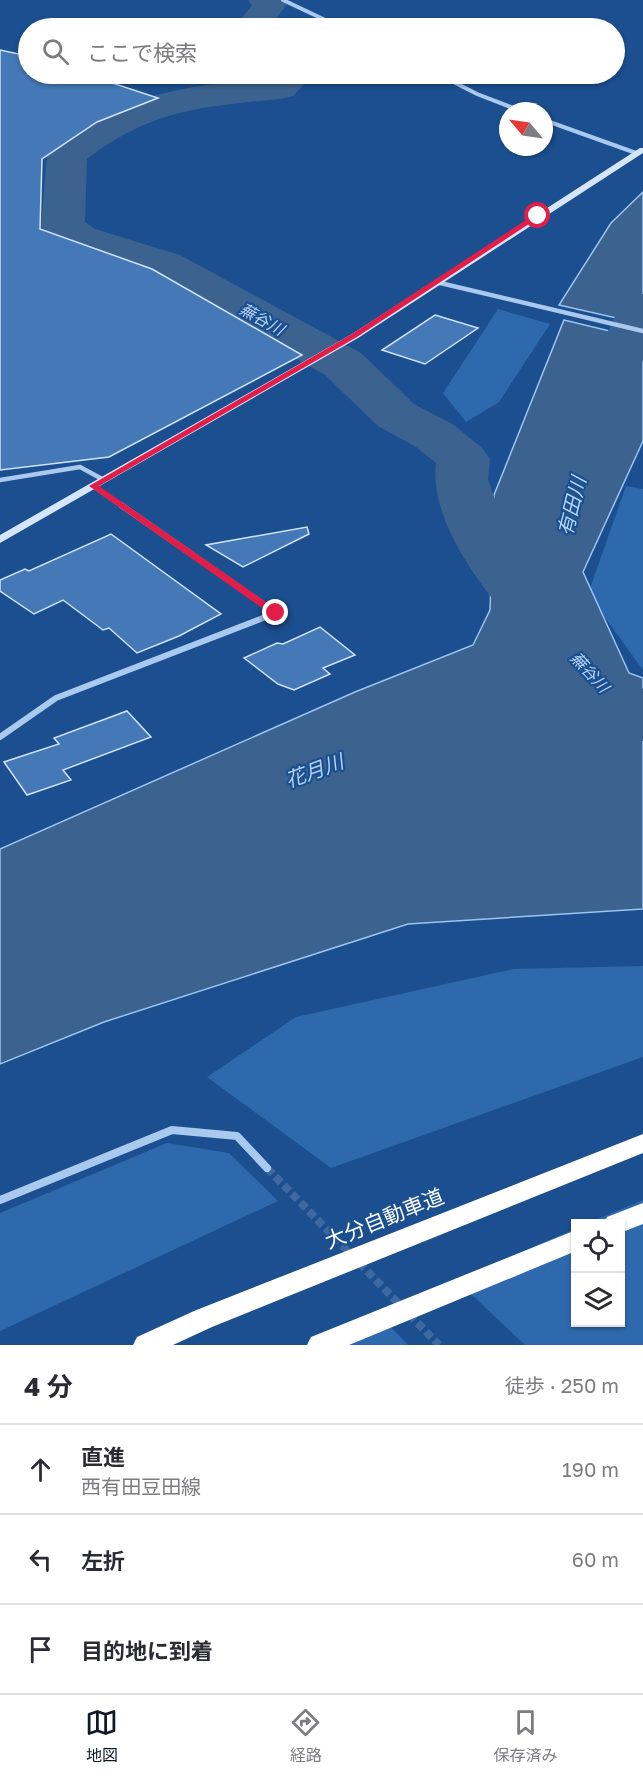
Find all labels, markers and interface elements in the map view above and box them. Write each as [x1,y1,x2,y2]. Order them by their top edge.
search box [18,18,625,84]
icon: search [39,35,72,68]
text: ここで検索 [87,39,197,66]
north arrow [499,102,553,156]
route start [524,202,550,228]
water label: 蕪谷川 [236,299,290,340]
water label: 有田川 [552,472,590,538]
route end [262,599,288,625]
water label: 蕪谷川 [566,648,615,698]
water label: 花月川 [282,748,348,792]
street label: 大分自動車道 [321,1182,447,1254]
map controls [571,1219,625,1327]
button: locate [571,1219,625,1273]
button: layers [571,1273,625,1327]
text: 4 分 [24,1371,73,1402]
text: 徒歩 · 250 m [505,1373,619,1397]
text: 直進 [81,1443,125,1470]
icon: ahead [24,1453,57,1486]
text: 190 m [562,1457,619,1481]
text: 西有田豆田線 [81,1474,201,1498]
icon: left [24,1543,57,1576]
text: 左折 [81,1547,125,1574]
text: 60 m [572,1547,619,1571]
icon: arrive [24,1633,57,1666]
text: 目的地に到着 [81,1637,213,1664]
tab: 地図 [85,1706,118,1766]
tab: 経路 [289,1706,322,1766]
tab: 保存済み [493,1706,557,1766]

